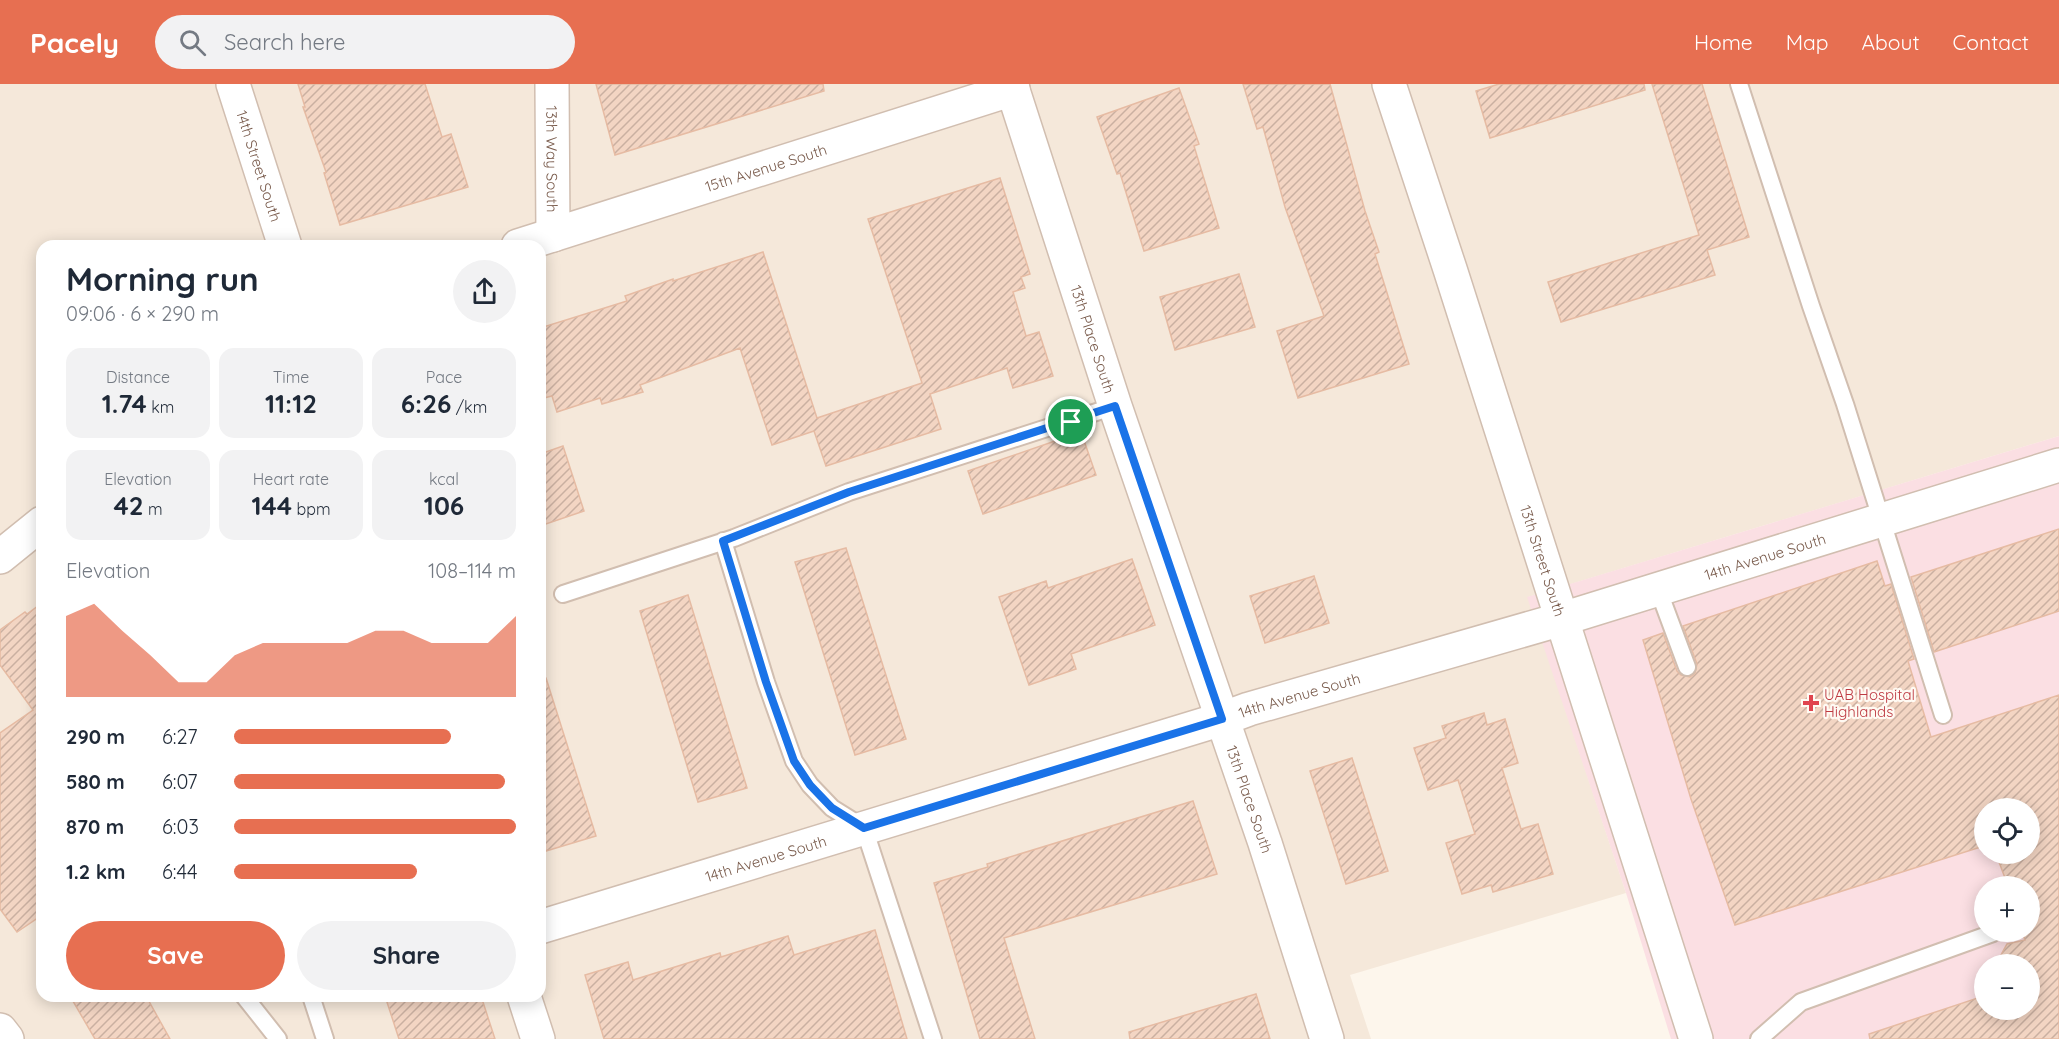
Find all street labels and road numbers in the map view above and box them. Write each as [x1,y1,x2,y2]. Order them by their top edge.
street label: 13th Way South [543,105,562,213]
street label: 14th Street South [233,108,286,224]
street label: 15th Avenue South [703,139,829,196]
street label: 13th Place South [1067,282,1120,396]
street label: 13th Street South [1516,503,1570,619]
street label: 14th Avenue South [1702,528,1828,584]
street label: 14th Avenue South [1236,668,1362,722]
street label: 13th Place South [1223,743,1277,855]
street label: 14th Avenue South [703,831,829,886]

